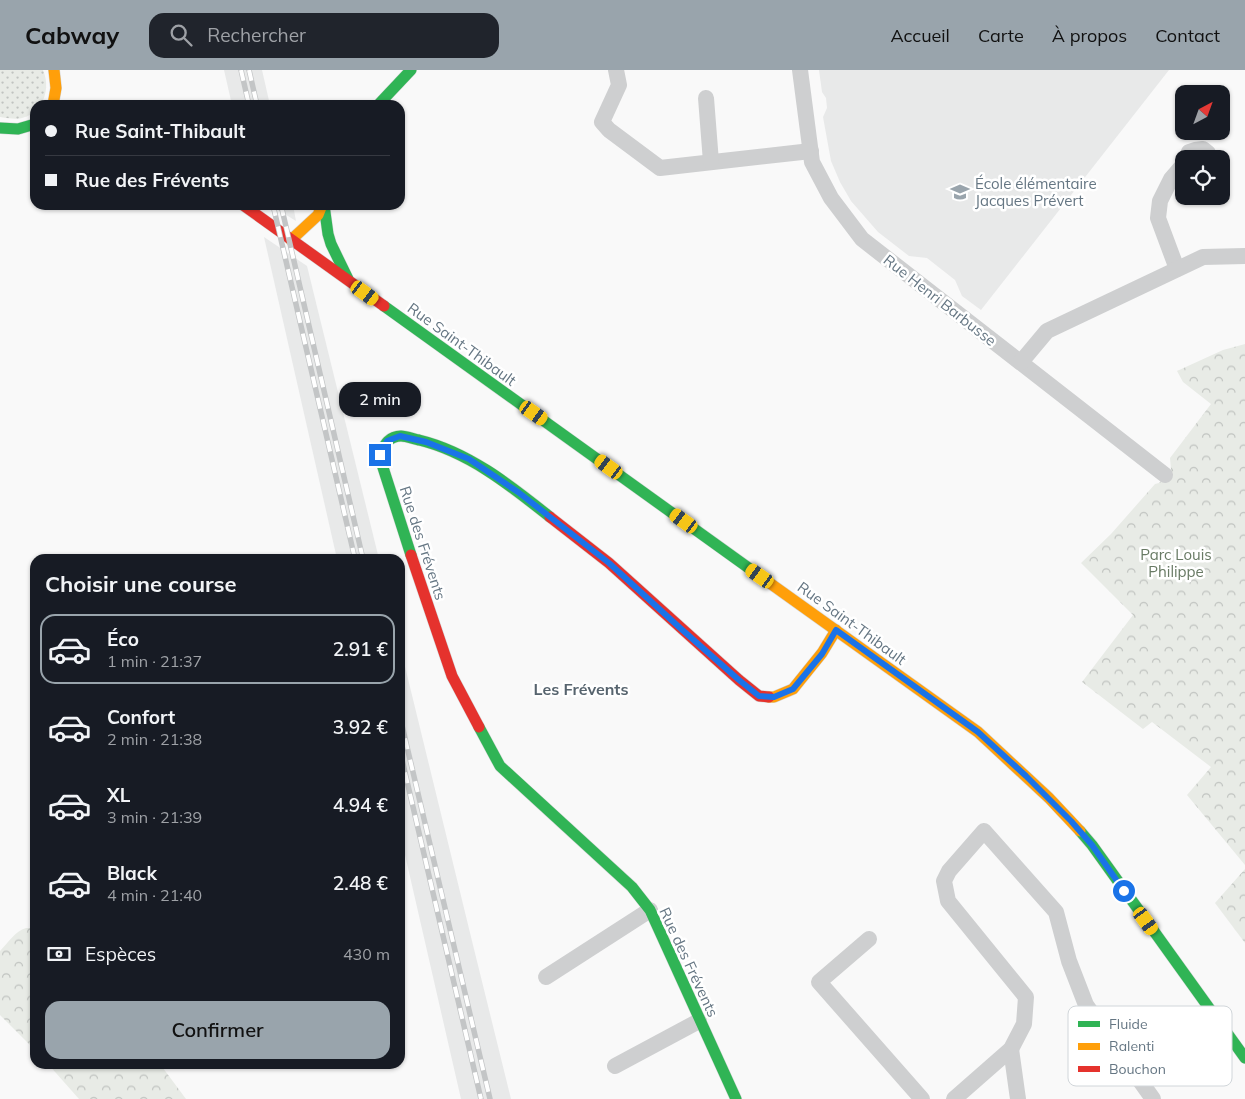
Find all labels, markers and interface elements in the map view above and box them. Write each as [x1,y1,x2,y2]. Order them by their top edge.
search box [149,13,499,58]
text: Cabway [25,20,119,50]
icon: search [167,21,195,49]
text: Rechercher [207,23,306,47]
text: Accueil [890,24,950,47]
text: Carte [978,24,1024,47]
text: À propos [1052,24,1127,47]
text: Contact [1155,24,1220,47]
north arrow [1175,85,1230,140]
map controls [1175,85,1230,205]
text: Rue Saint-Thibault [75,119,245,143]
button: locate [1175,150,1230,205]
text: Rue des Frévents [75,168,229,192]
place label: École élémentaire Jacques Prévert [975,174,1097,210]
school or university icon: École élémentaire Jacques Prévert [949,181,971,203]
street label: Rue Henri Barbusse [880,250,1000,350]
car [348,278,381,308]
street label: Rue Saint-Thibault [404,298,520,390]
callout: 2 min [339,382,421,418]
text: 2 min [359,389,401,409]
car [517,398,550,428]
route end [369,444,391,466]
car [592,452,625,482]
street label: Rue des Frévents [396,484,450,602]
car [667,506,700,536]
park label: Parc Louis Philippe [1140,545,1212,581]
car [743,561,776,591]
text: Choisir une course [45,570,237,598]
street label: Rue Saint-Thibault [794,577,910,669]
icon: car [47,627,92,672]
text: Éco [107,627,139,651]
text: 2.91 € [333,637,388,661]
text: 1 min · 21:37 [107,651,202,671]
district label: Les Frévents [534,679,628,699]
icon: car [47,705,92,750]
text: Confort [107,705,175,729]
text: 3.92 € [333,715,388,739]
text: 2 min · 21:38 [107,729,202,749]
icon: car [47,783,92,828]
text: XL [107,783,130,807]
text: 4.94 € [333,793,388,817]
text: 3 min · 21:39 [107,807,202,827]
icon: car [47,861,92,906]
text: Black [107,861,157,885]
text: 2.48 € [333,871,388,895]
route start [1113,880,1135,902]
text: 4 min · 21:40 [107,885,202,905]
street label: Rue des Frévents [655,904,723,1020]
car [1131,904,1160,938]
icon: cash [45,940,73,968]
text: Espèces [85,942,156,966]
text: 430 m [343,944,390,964]
button: Confirmer [45,1001,390,1059]
legend [1068,1006,1232,1086]
text: Fluide [1109,1015,1148,1033]
text: Ralenti [1109,1037,1154,1055]
text: Bouchon [1109,1060,1166,1078]

